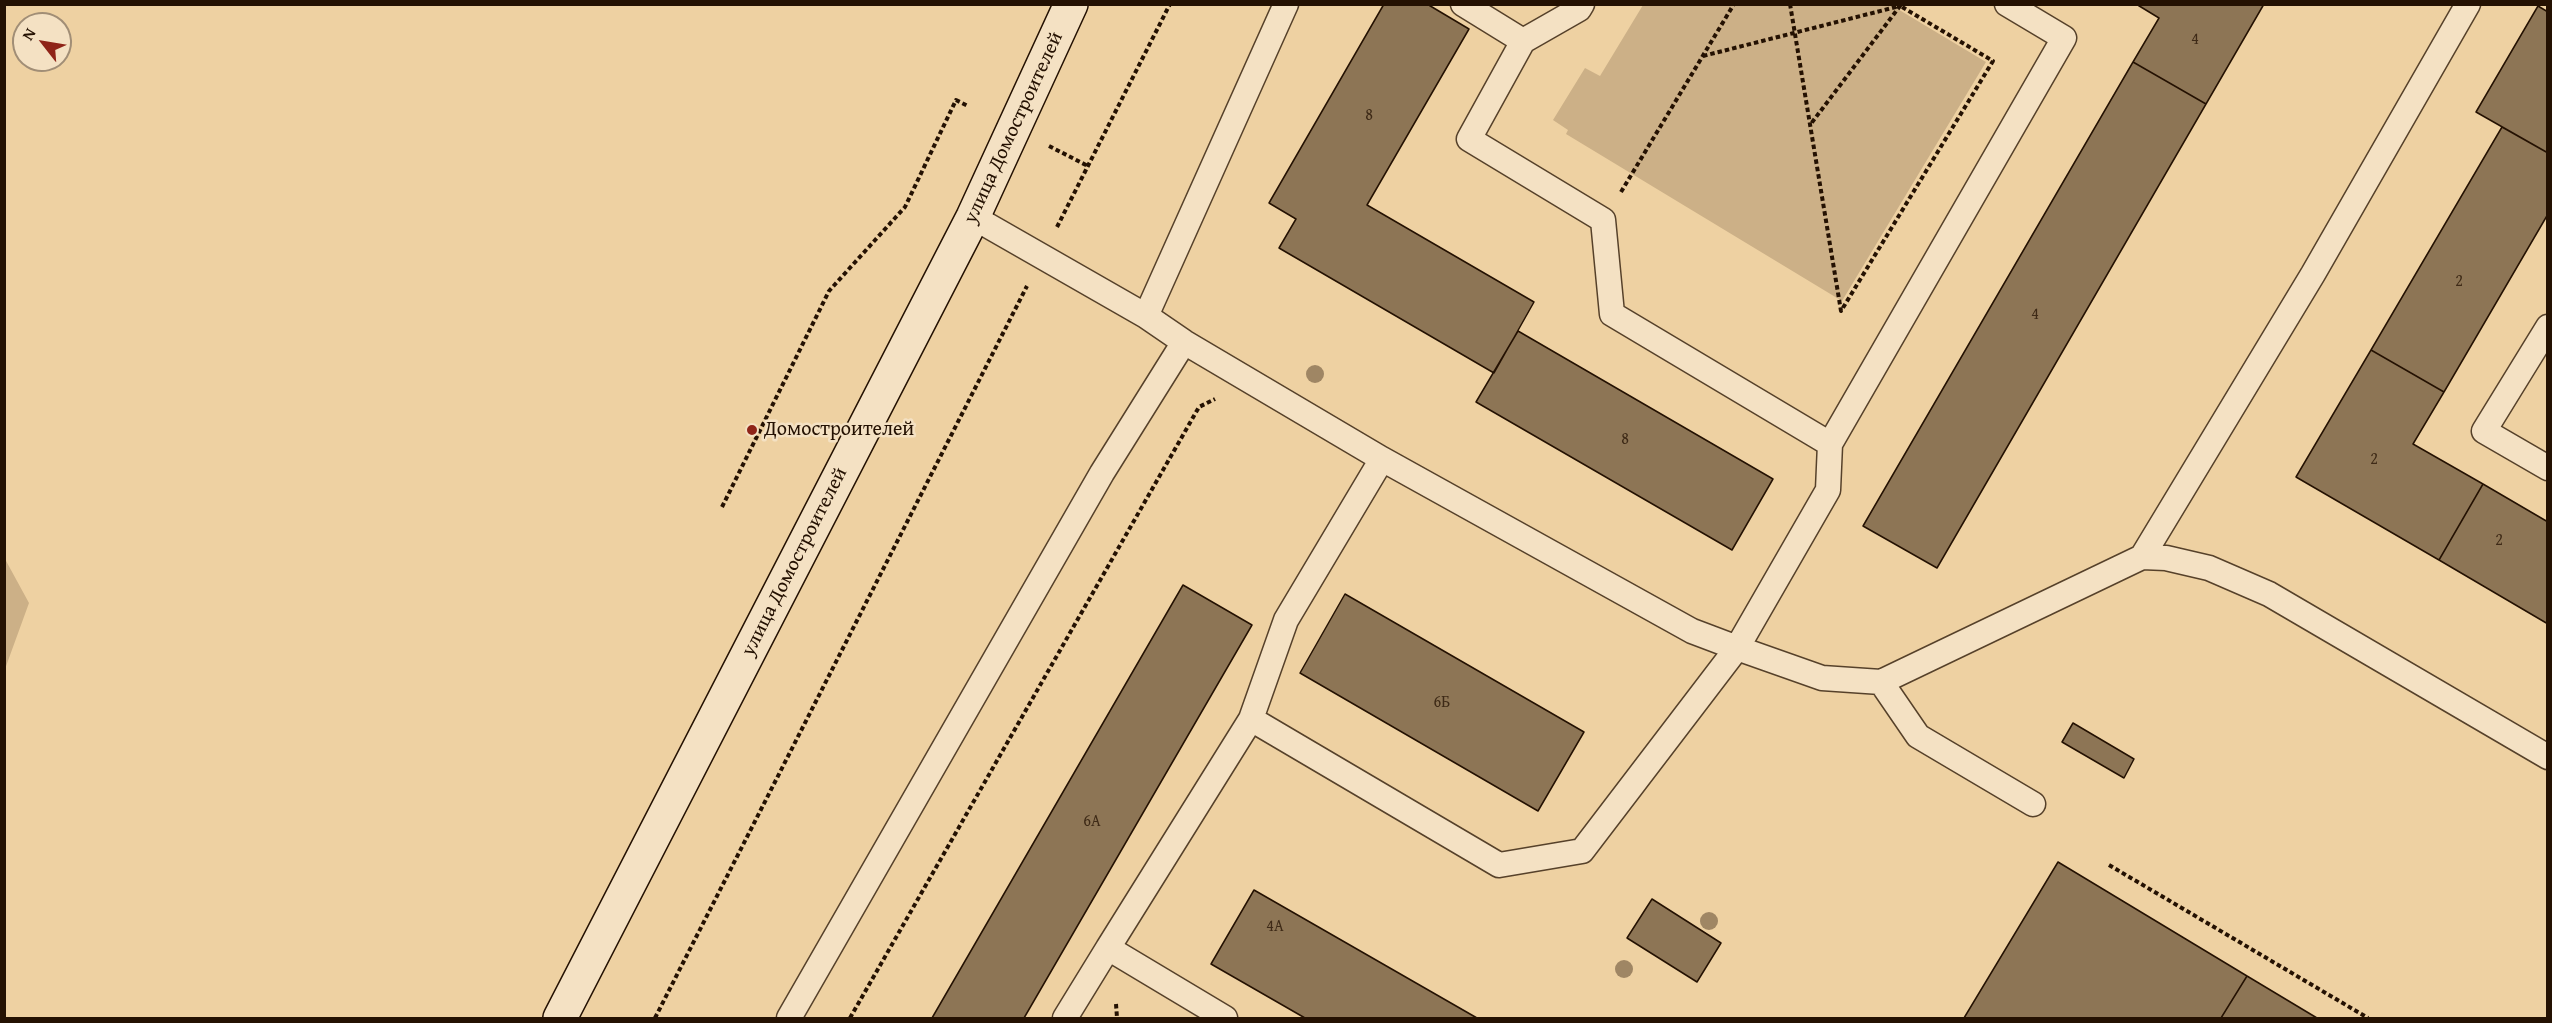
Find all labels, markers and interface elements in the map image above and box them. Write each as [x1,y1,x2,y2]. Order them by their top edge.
north arrow [12,12,72,72]
text: N [15,23,41,45]
street label: улица Домостроителей [959,28,1069,228]
house number: 4 [2191,30,2199,50]
house number: 8 [1365,106,1373,126]
house number: 2 [2455,272,2463,292]
house number: 4 [2031,305,2039,325]
place label: Домостроителей [764,418,914,442]
marker: Домостроителей [745,423,759,437]
house number: 8 [1621,430,1629,450]
house number: 2 [2370,450,2378,470]
street label: улица Домостроителей [737,464,853,660]
house number: 2 [2495,531,2503,551]
house number: 6Б [1434,693,1450,713]
house number: 6А [1083,812,1101,832]
house number: 4А [1266,917,1284,937]

